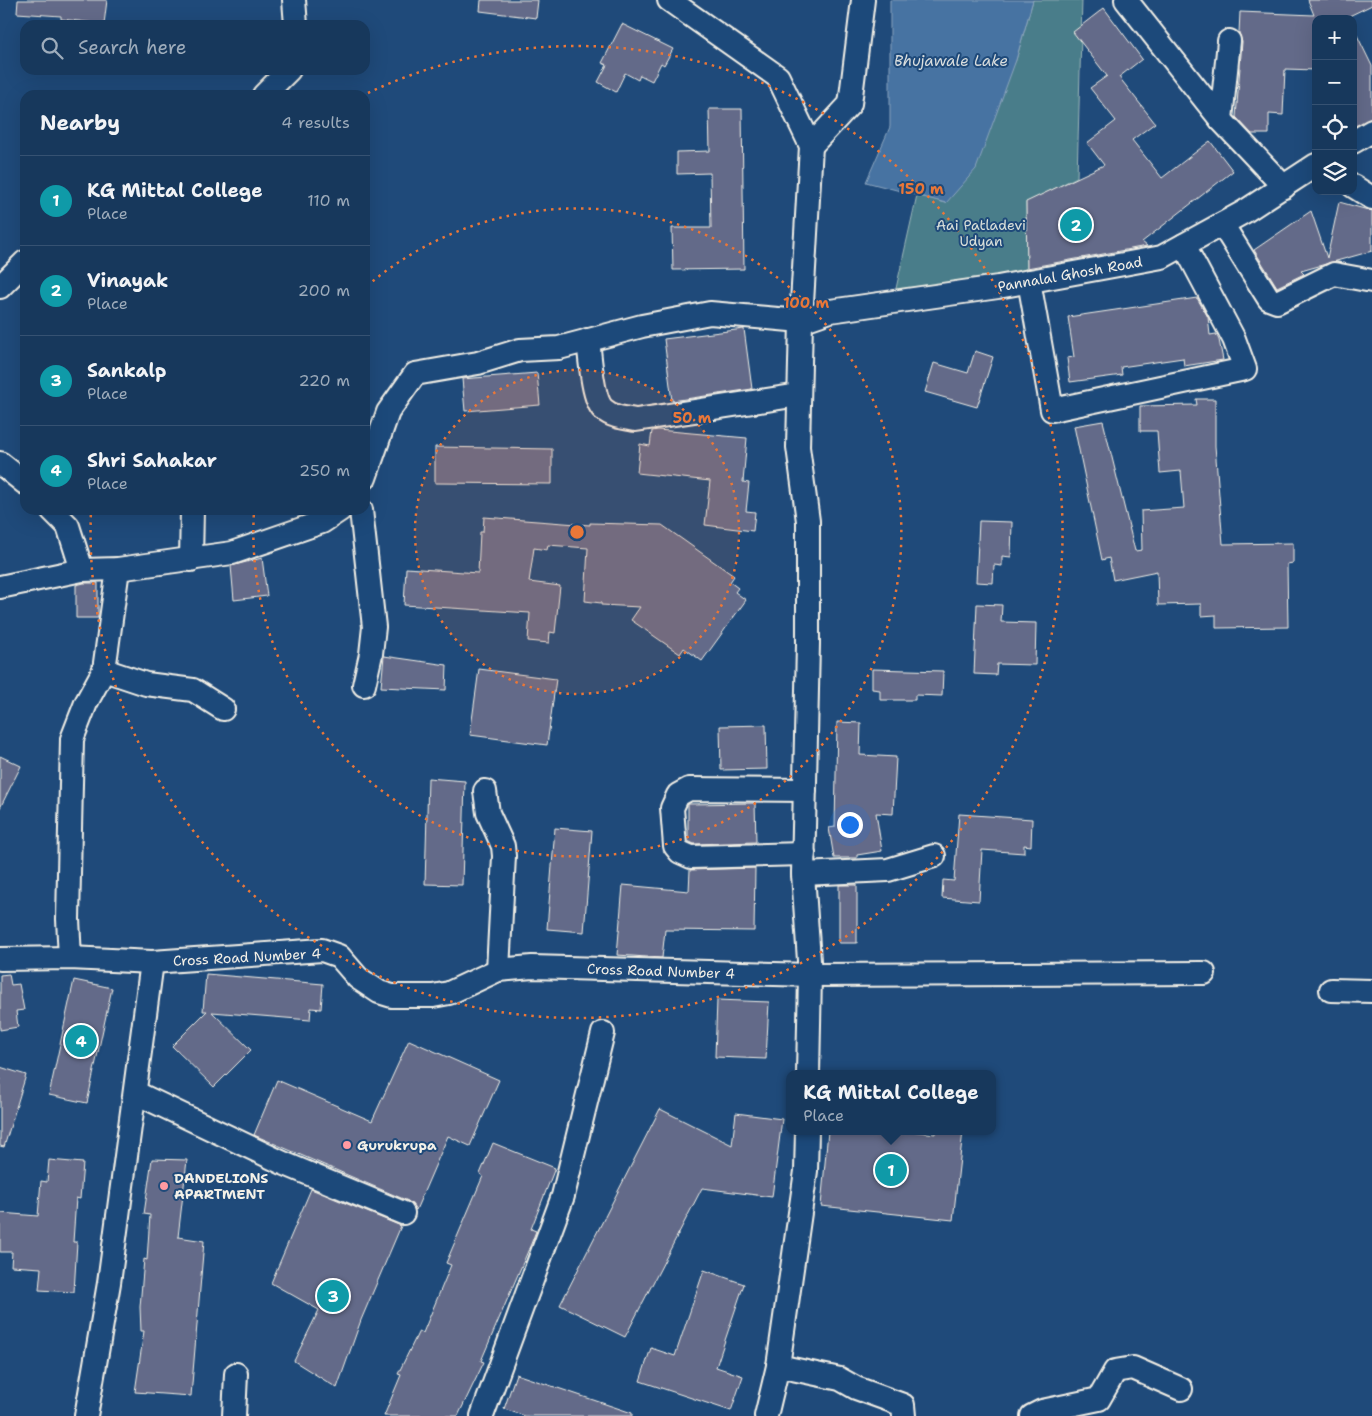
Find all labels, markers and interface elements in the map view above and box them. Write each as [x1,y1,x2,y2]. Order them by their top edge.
map controls [1312,15,1357,195]
button: + [1312,15,1357,60]
search box [20,20,370,75]
icon: search [38,34,66,62]
text: Search here [78,35,187,60]
water label: Bhujawale Lake [894,51,1008,71]
button: − [1312,60,1357,105]
button: locate [1312,105,1357,150]
text: Nearby [40,109,120,137]
text: 4 results [281,112,350,133]
button: layers [1312,150,1357,195]
text: KG Mittal College [87,178,263,203]
text: 150 m [898,179,944,199]
text: 1 [52,190,60,211]
text: 110 m [307,190,350,211]
text: Place [87,203,128,224]
pin: 2 [1060,206,1092,244]
park label: Aai Patladevi Udyan [936,216,1026,250]
street label: Pannalal Ghosh Road [996,252,1144,296]
text: Vinayak [87,268,168,293]
text: 2 [50,280,62,301]
text: 200 m [298,280,350,301]
text: Place [87,293,128,314]
text: 100 m [783,293,829,313]
text: Sankalp [87,358,166,383]
text: 3 [50,370,62,391]
text: 220 m [298,370,350,391]
text: Place [87,383,128,404]
text: 50 m [673,408,712,428]
text: Shri Sahakar [87,448,217,473]
text: 4 [50,460,62,481]
text: 250 m [299,460,350,481]
text: Place [87,473,128,494]
centre of rings [568,523,586,541]
your location [837,812,863,838]
street label: Cross Road Number 4 [172,944,322,970]
street label: Cross Road Number 4 [587,959,736,983]
pin: 4 [65,1022,97,1060]
popup [786,1070,996,1135]
text: KG Mittal College [803,1080,979,1105]
text: Place [803,1105,844,1126]
place label: Gurukrupa [357,1136,437,1154]
marker: Gurukrupa [341,1139,353,1151]
pin: 1 [875,1151,907,1189]
place label: DANDELIONS APARTMENT [174,1169,268,1203]
marker: DANDELIONS APARTMENT [158,1180,170,1192]
pin: 3 [317,1277,349,1315]

